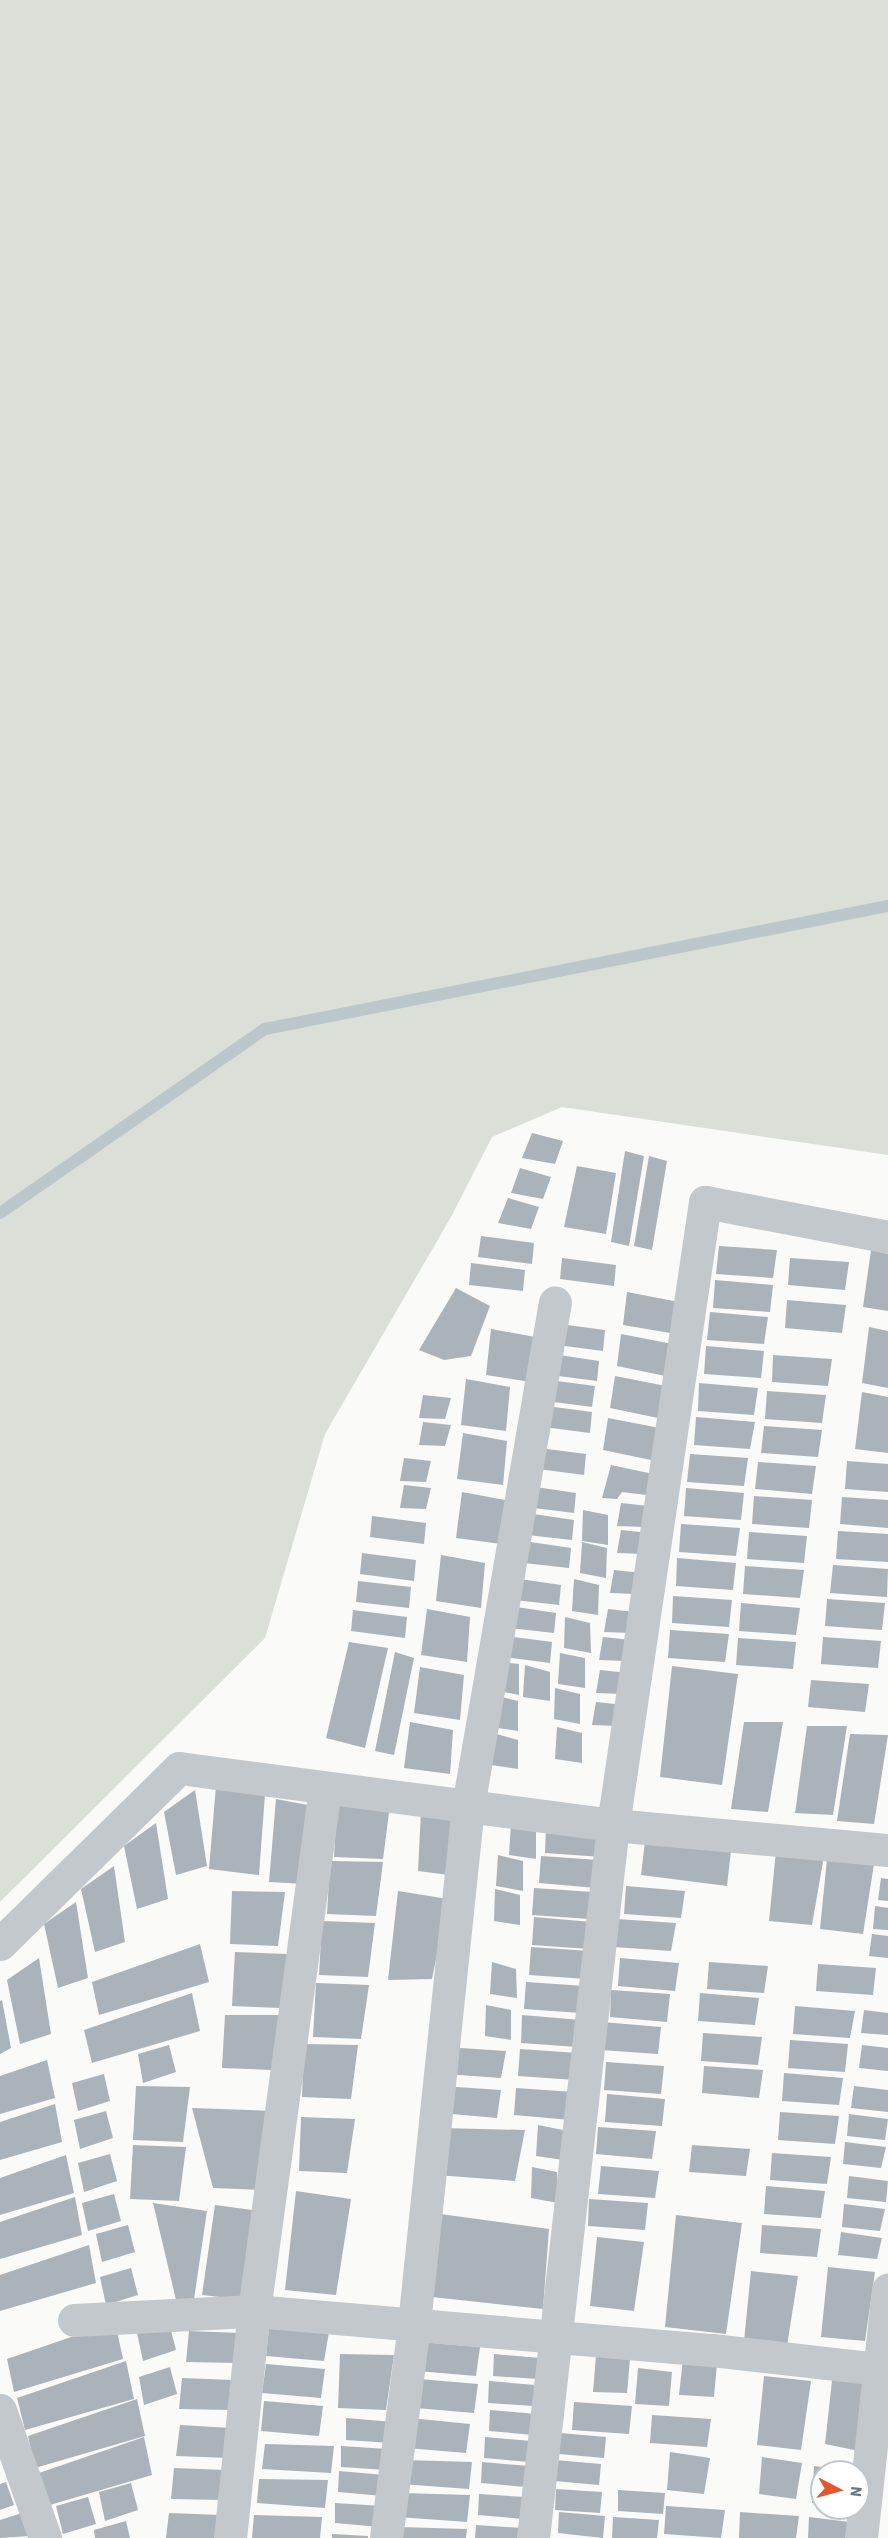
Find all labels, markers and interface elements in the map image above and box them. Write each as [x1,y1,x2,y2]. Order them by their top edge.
north arrow [810,2460,870,2520]
text: N [844,2485,867,2498]

